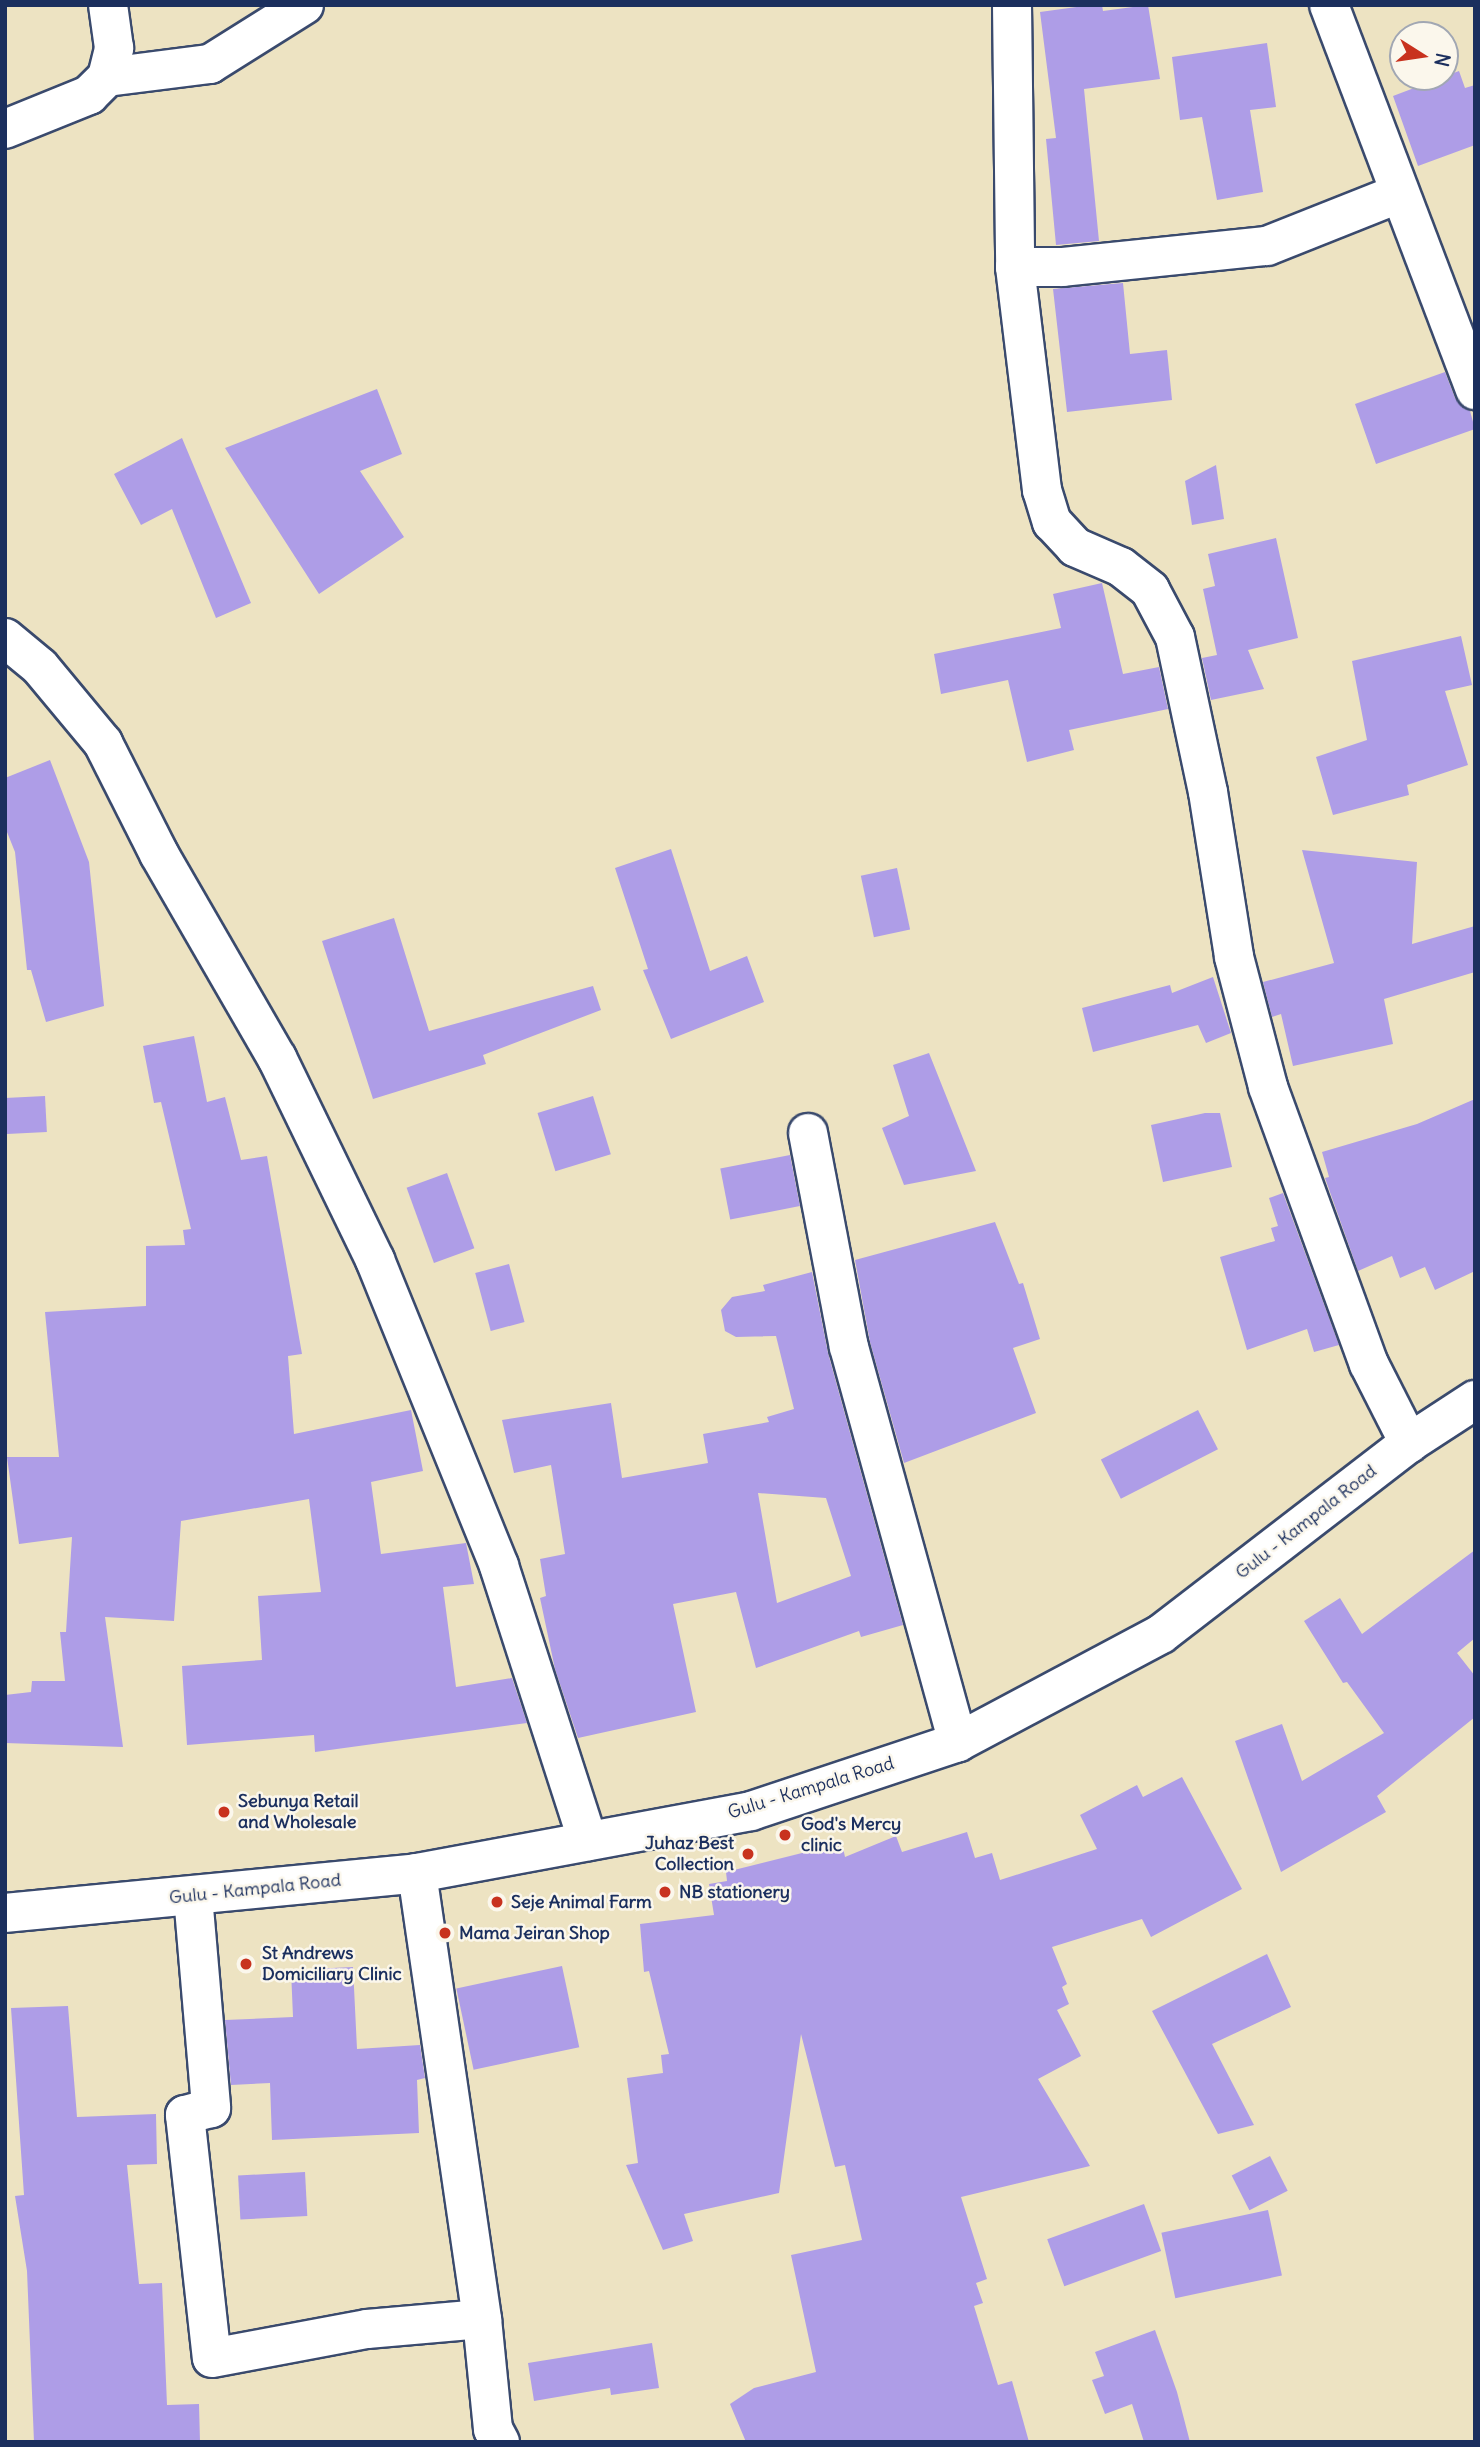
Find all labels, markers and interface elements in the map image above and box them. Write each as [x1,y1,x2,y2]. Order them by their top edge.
north arrow [1389,21,1459,91]
text: N [1429,51,1456,69]
street label: Gulu - Kampala Road [1231,1460,1381,1584]
street label: Gulu - Kampala Road [725,1752,897,1824]
place label: Sebunya Retail and Wholesale [238,1791,358,1834]
marker: Sebunya Retail and Wholesale [216,1804,232,1820]
place label: God's Mercy clinic [801,1814,901,1856]
marker: God's Mercy clinic [775,1825,795,1845]
place label: Juhaz Best Collection [645,1833,734,1876]
marker: Juhaz Best Collection [740,1846,756,1862]
street label: Gulu - Kampala Road [168,1869,342,1909]
place label: NB stationery [679,1881,790,1903]
marker: NB stationery [657,1884,673,1900]
place label: Seje Animal Farm [511,1891,652,1913]
marker: Seje Animal Farm [489,1894,505,1910]
place label: Mama Jeiran Shop [459,1922,610,1944]
marker: Mama Jeiran Shop [437,1925,453,1941]
place label: St Andrews Domiciliary Clinic [262,1943,402,1986]
marker: St Andrews Domiciliary Clinic [236,1954,256,1974]

